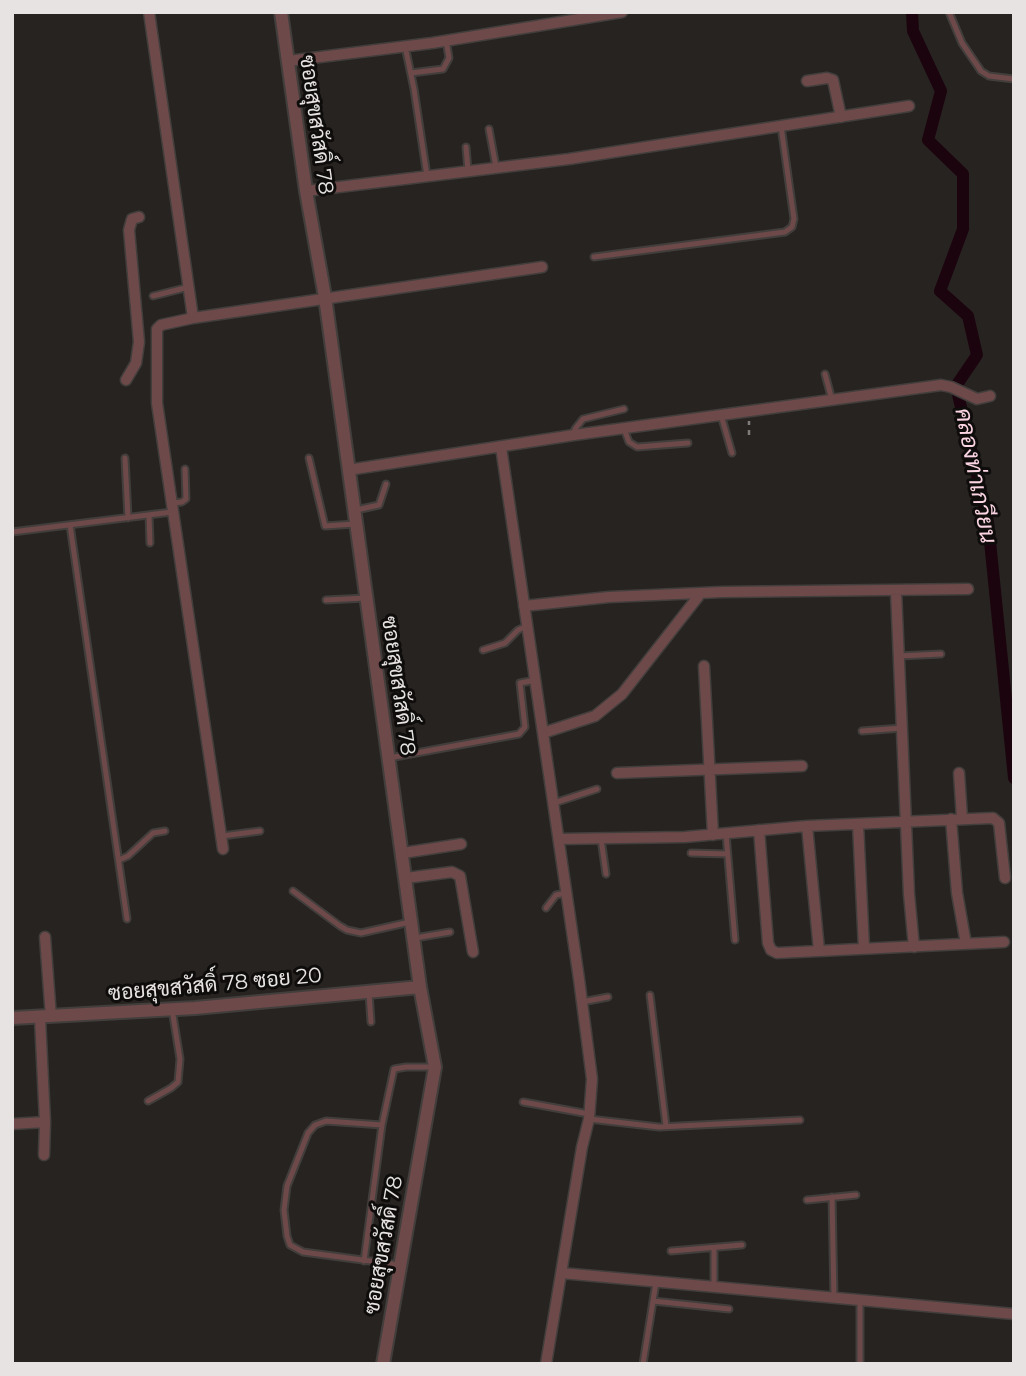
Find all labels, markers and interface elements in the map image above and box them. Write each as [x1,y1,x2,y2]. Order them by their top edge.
street label: ซอยสุขสวัสดิ์ 78 [294,54,338,196]
water label: คลองท่าเกวียน [948,406,1002,546]
street label: ซอยสุขสวัสดิ์ 78 [376,615,420,757]
street label: ซอยสุขสวัสดิ์ 78 ซอย 20 [107,963,323,1007]
street label: ซอยสุขสวัสดิ์ 78 [359,1174,409,1316]

